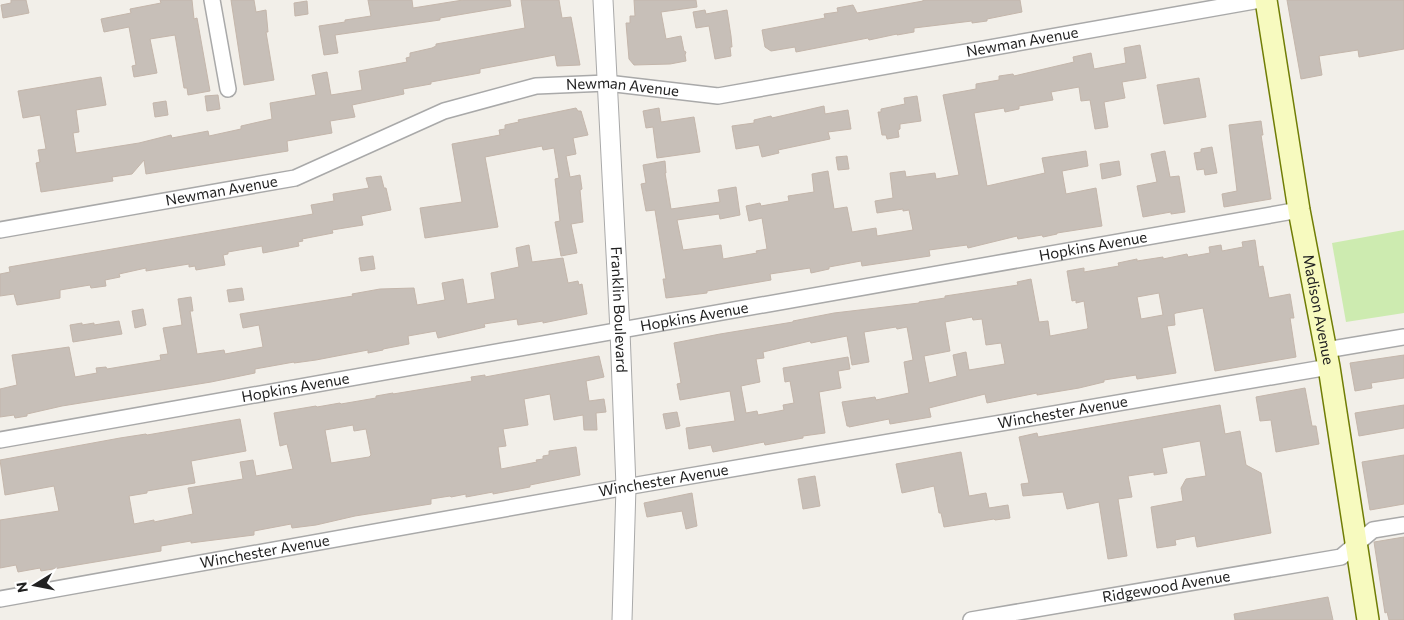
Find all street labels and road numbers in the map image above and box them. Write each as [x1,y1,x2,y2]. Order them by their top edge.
street label: Newman Avenue [965,22,1080,60]
street label: Newman Avenue [566,73,680,99]
street label: Newman Avenue [164,171,279,209]
street label: Hopkins Avenue [1037,227,1148,264]
street label: Franklin Boulevard [608,246,632,373]
street label: Madison Avenue [1300,253,1338,366]
street label: Hopkins Avenue [639,298,750,335]
street label: Hopkins Avenue [240,368,351,405]
street label: Winchester Avenue [996,391,1129,431]
street label: Winchester Avenue [597,460,730,500]
street label: Winchester Avenue [198,530,331,571]
street label: Ridgewood Avenue [1101,566,1231,606]

